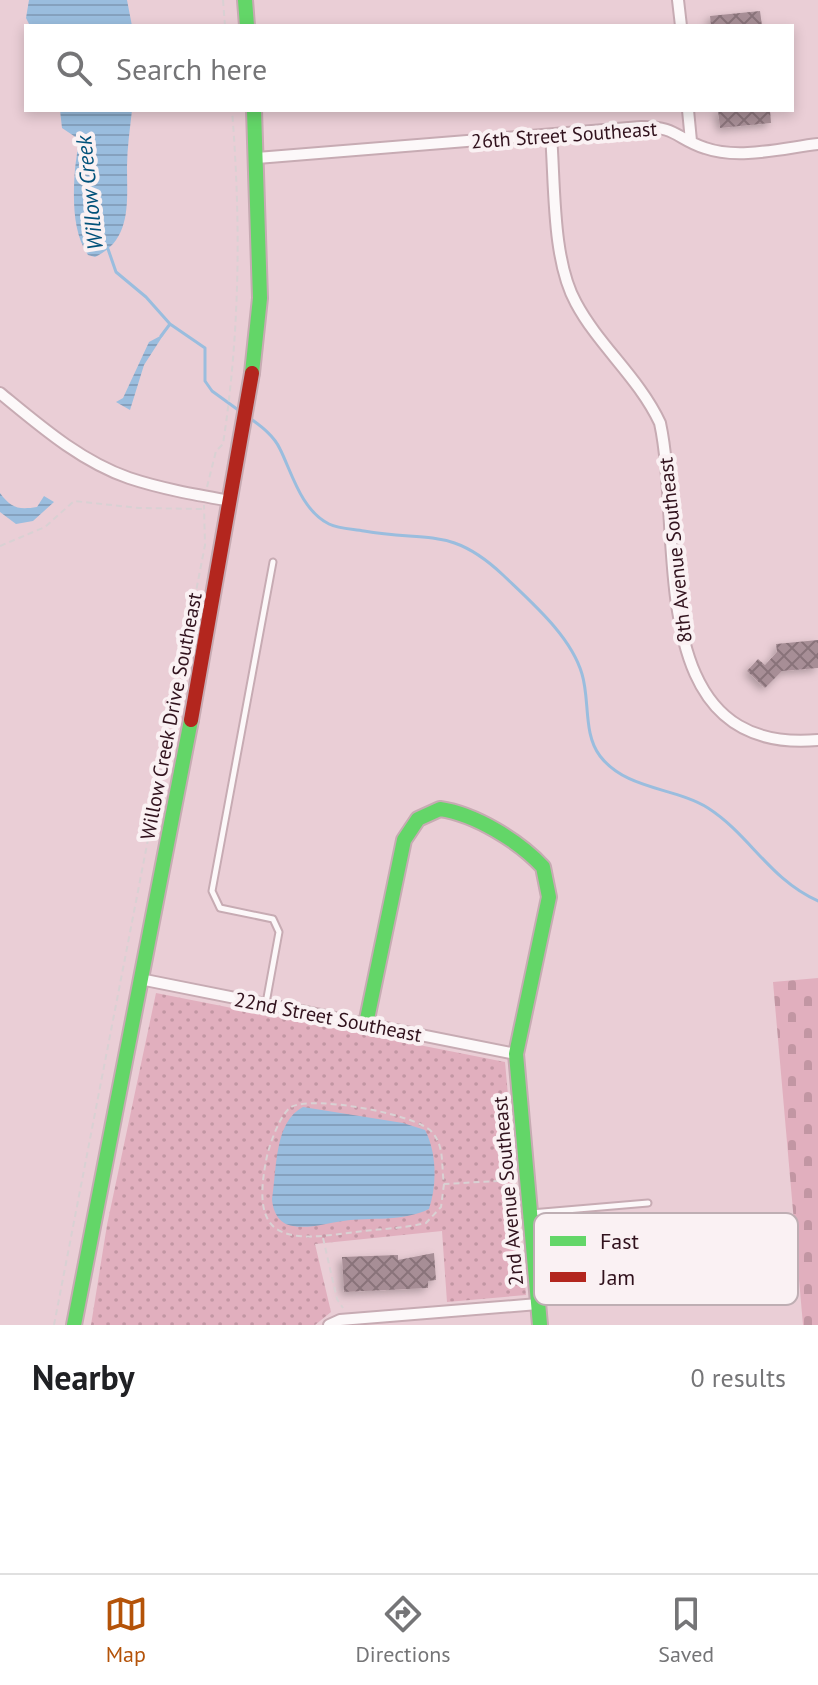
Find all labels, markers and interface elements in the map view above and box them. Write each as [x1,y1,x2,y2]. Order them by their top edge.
search box [24,24,794,112]
icon: search [52,46,96,90]
text: Search here [116,49,267,88]
street label: 26th Street Southeast [470,116,658,154]
water label: Willow Creek [69,133,109,252]
street label: 8th Avenue Southeast [652,456,698,644]
street label: Willow Creek Drive Southeast [134,590,208,842]
street label: 22nd Street Southeast [232,986,424,1048]
street label: 2nd Avenue Southeast [487,1095,529,1287]
legend [534,1213,798,1305]
text: Fast [600,1227,640,1255]
text: Jam [599,1263,635,1291]
text: Nearby [32,1355,134,1399]
text: 0 results [691,1361,786,1394]
tab: Map [104,1592,148,1668]
tab: Directions [355,1592,451,1668]
tab: Saved [658,1592,714,1668]

